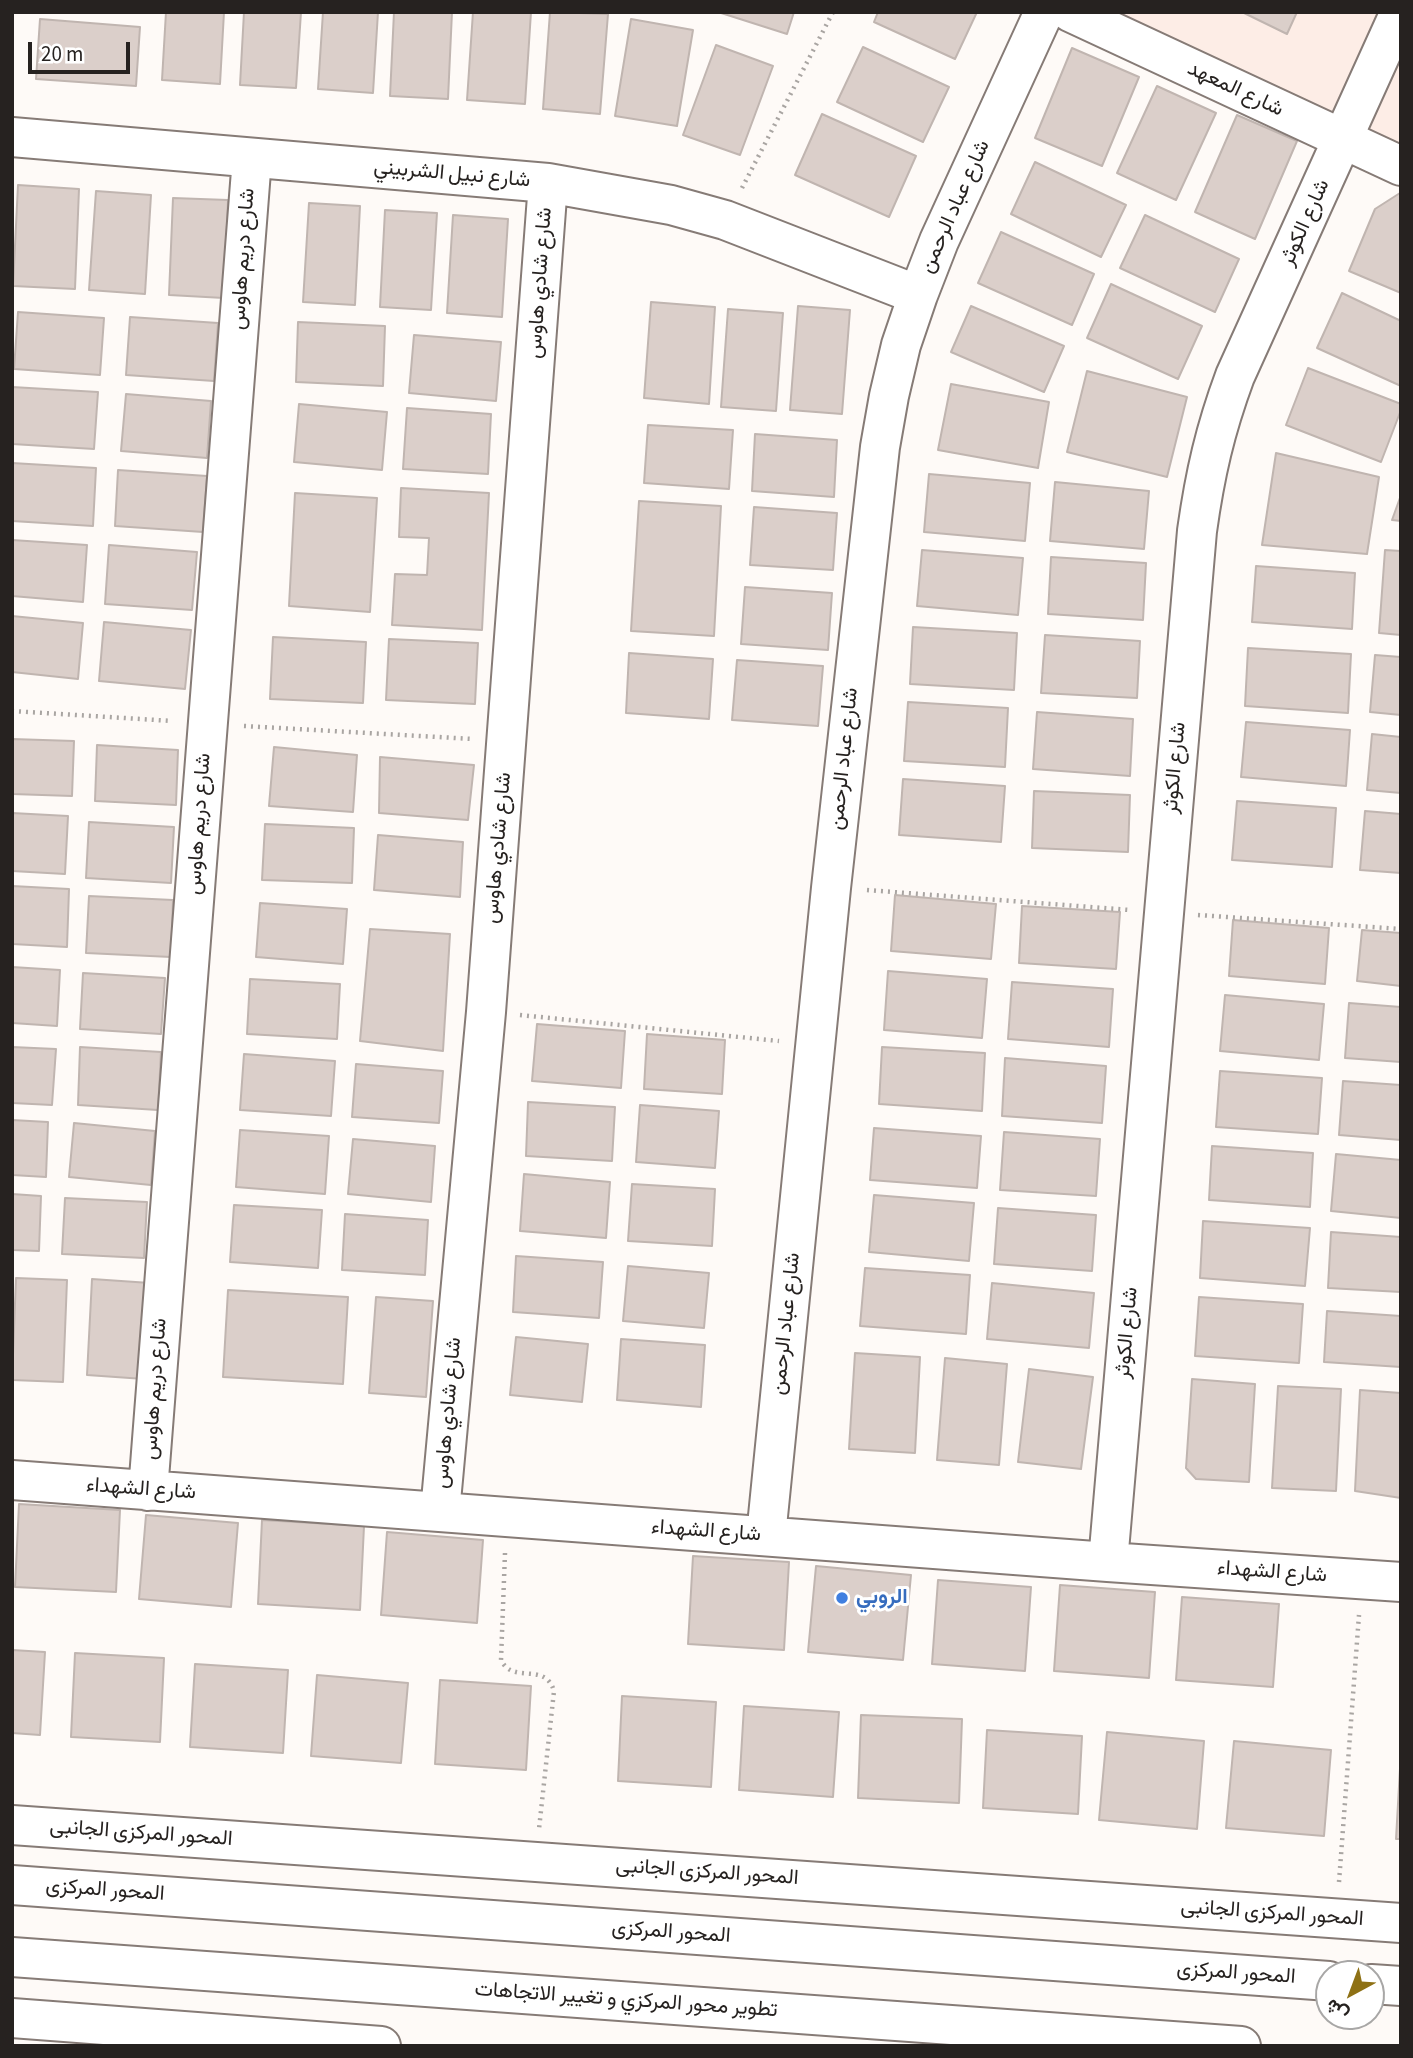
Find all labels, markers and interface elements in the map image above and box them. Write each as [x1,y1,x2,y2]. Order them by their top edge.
scale bar [32,28,133,72]
text: 20 m [41,39,83,69]
street label: شارع المعهد [1183,57,1287,123]
street label: شارع عباد الرحمن [915,137,997,277]
street label: شارع نبيل الشربيني [373,156,531,194]
street label: شارع الكوثر [1276,176,1336,270]
street label: شارع دريم هاوس [226,187,262,331]
street label: شارع شادي هاوس [523,206,559,360]
street label: شارع عباد الرحمن [825,687,865,831]
street label: شارع الكوثر [1159,721,1193,815]
street label: شارع دريم هاوس [182,752,218,896]
street label: شارع شادي هاوس [480,771,518,925]
street label: شارع عباد الرحمن [767,1252,807,1396]
street label: شارع الكوثر [1111,1286,1145,1380]
street label: شارع دريم هاوس [138,1317,174,1461]
street label: شارع شادي هاوس [430,1336,468,1490]
street label: شارع الشهداء [85,1474,197,1506]
street label: شارع الشهداء [650,1516,762,1548]
street label: شارع الشهداء [1216,1557,1328,1589]
place label: الروبي [856,1585,908,1611]
marker: الروبي [834,1590,850,1606]
street label: المحور المركزى الجانبى [49,1815,233,1853]
street label: المحور المركزى الجانبى [615,1854,799,1892]
street label: المحور المركزى [45,1874,165,1908]
street label: المحور المركزى الجانبى [1180,1895,1364,1933]
street label: المحور المركزى [611,1916,731,1950]
street label: المحور المركزى [1176,1957,1296,1991]
north arrow [1315,1960,1385,2030]
street label: تطوير محور المركزي و تغيير الاتجاهات [474,1978,778,2024]
text: ش [1320,1992,1355,2027]

